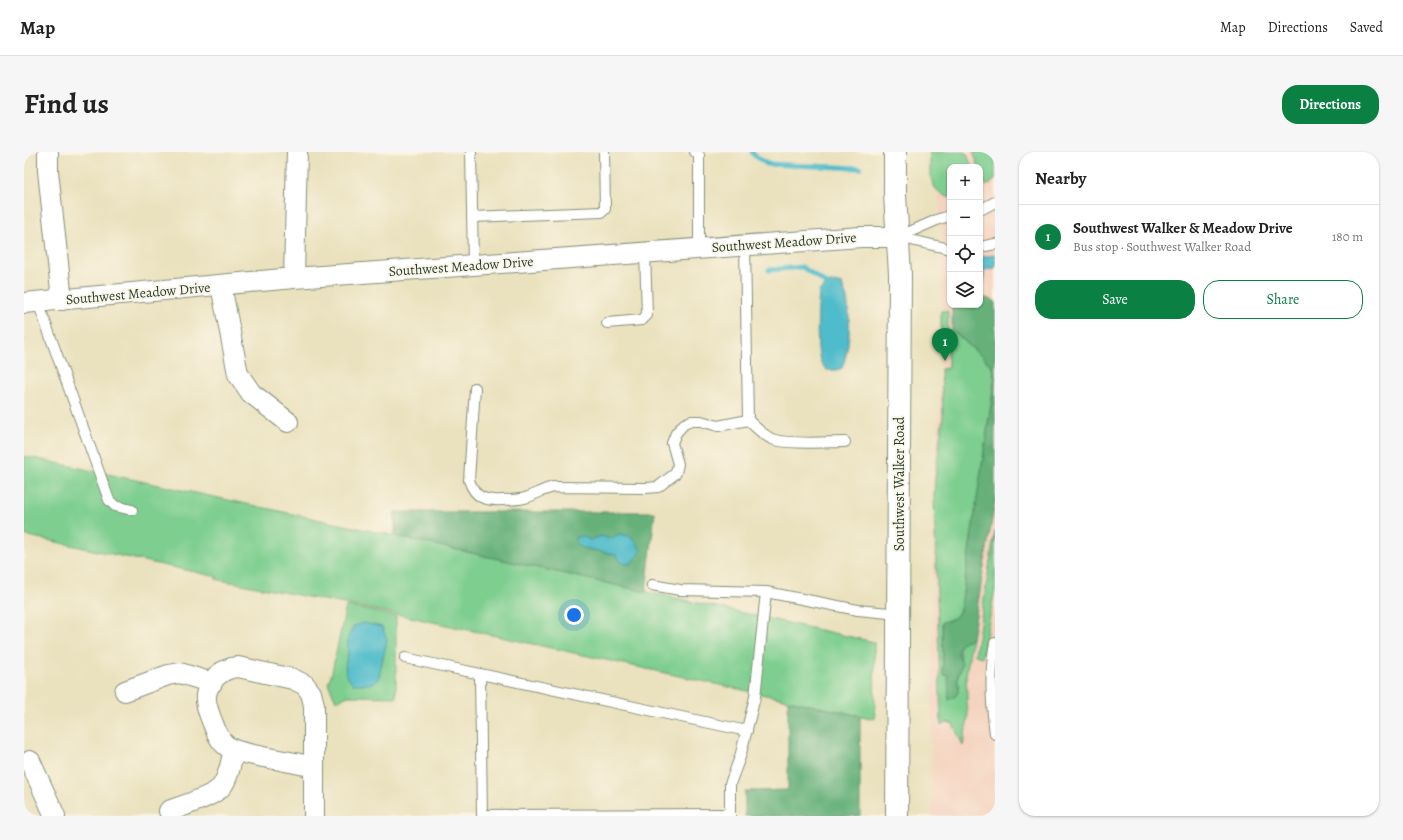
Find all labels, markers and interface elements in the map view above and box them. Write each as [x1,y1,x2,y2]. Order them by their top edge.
text: Map [20,15,55,41]
text: Map [1220,18,1246,37]
text: Directions [1268,18,1328,37]
text: Saved [1350,18,1383,37]
text: Find us [24,85,109,123]
button: Directions [1282,85,1379,124]
map controls [947,164,983,308]
button: + [947,164,983,200]
text: Nearby [1035,167,1086,190]
button: − [947,200,983,236]
text: Southwest Walker & Meadow Drive [1073,218,1293,238]
street label: Southwest Meadow Drive [711,228,857,257]
text: 1 [1046,228,1050,245]
text: 180 m [1332,228,1363,245]
button: locate [947,236,983,272]
text: Bus stop · Southwest Walker Road [1073,238,1251,255]
street label: Southwest Meadow Drive [388,252,534,281]
button: layers [947,272,983,308]
street label: Southwest Meadow Drive [65,278,211,309]
button: Save [1035,280,1195,319]
button: Share [1203,280,1363,319]
pin: 1 [932,328,958,361]
street label: Southwest Walker Road [890,416,909,551]
your location [564,605,584,625]

